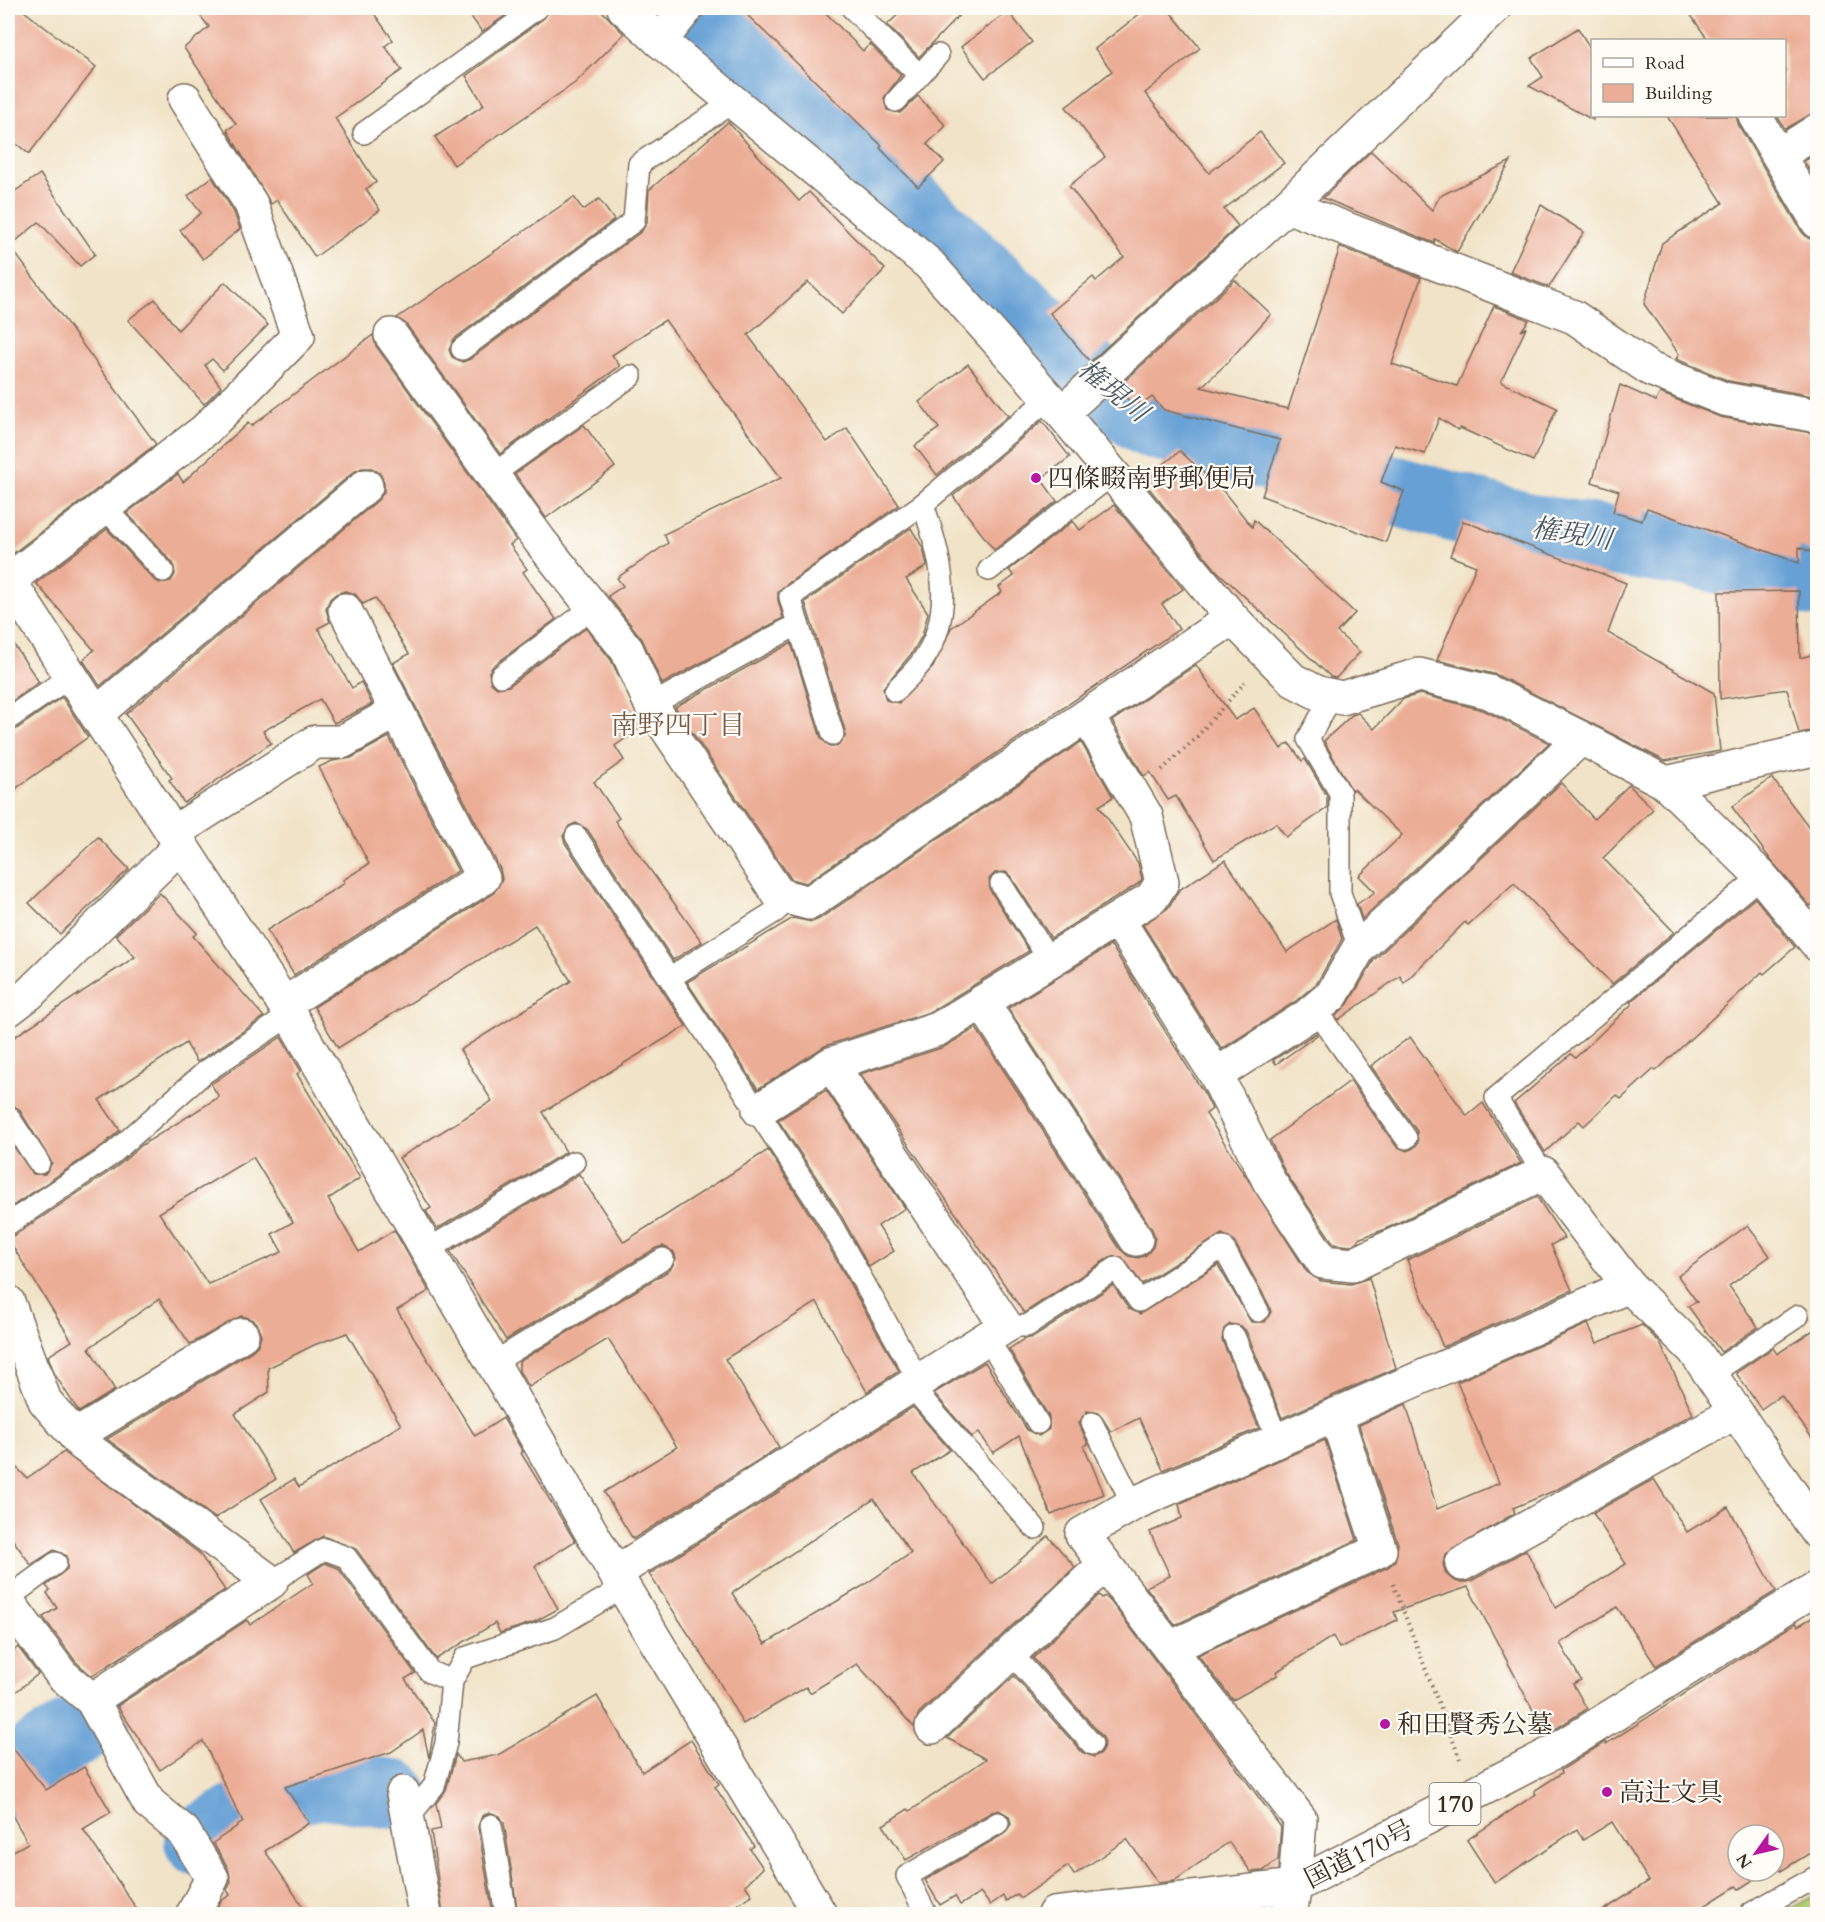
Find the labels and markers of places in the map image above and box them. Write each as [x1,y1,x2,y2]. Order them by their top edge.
place label: 四條畷南野郵便局 [1048,461,1256,496]
marker: 四條畷南野郵便局 [1029,471,1043,485]
place label: 和田賢秀公墓 [1397,1707,1553,1742]
marker: 和田賢秀公墓 [1378,1717,1392,1731]
place label: 高辻文具 [1619,1775,1723,1810]
marker: 高辻文具 [1600,1785,1614,1799]

